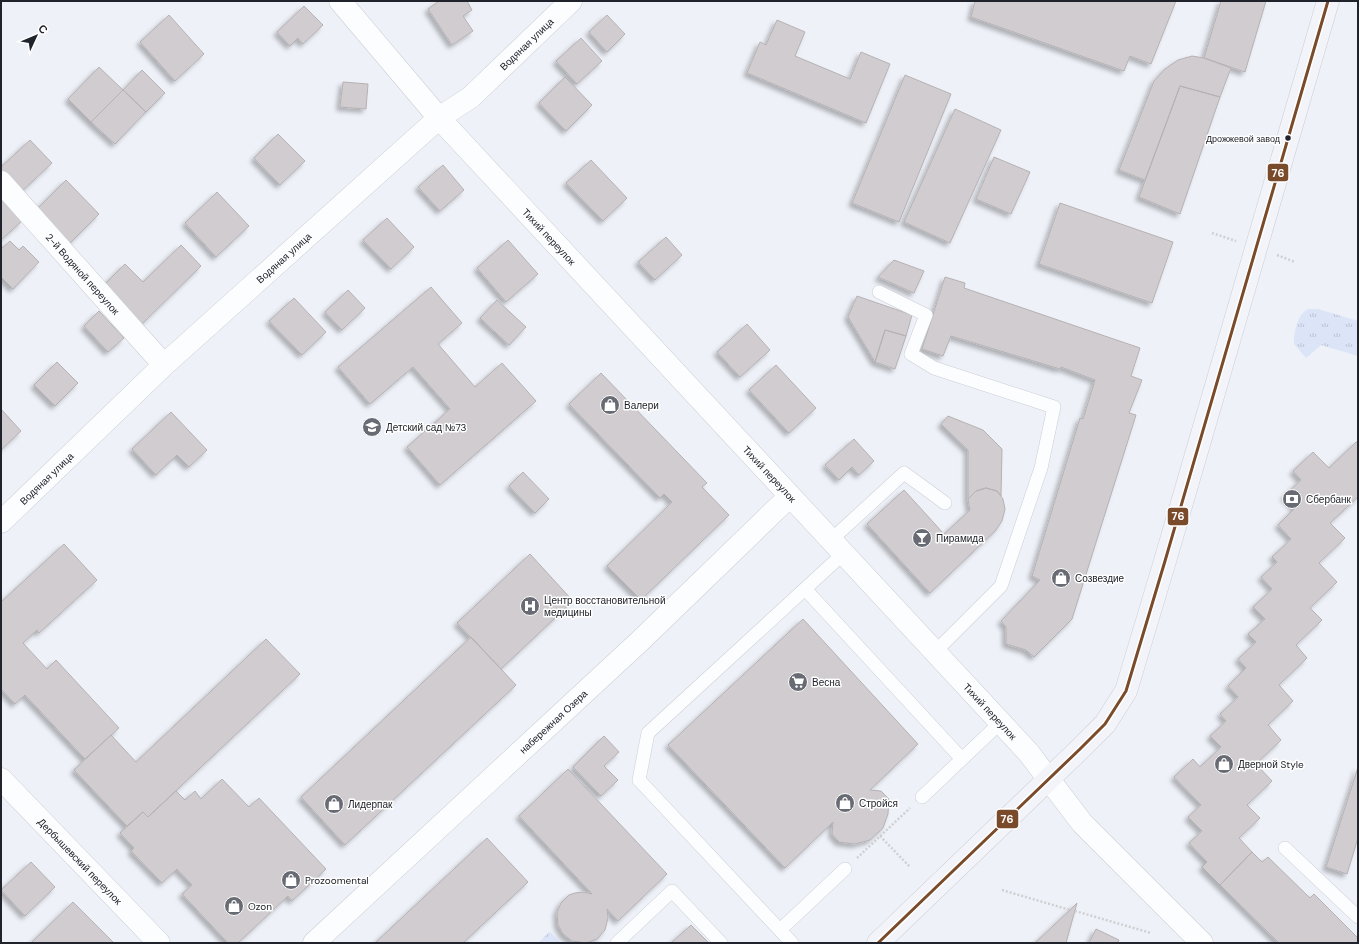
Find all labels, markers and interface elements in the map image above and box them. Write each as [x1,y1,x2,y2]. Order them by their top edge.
street label: Водяная улица [497,15,557,73]
north arrow [16,16,56,56]
text: С [35,21,51,37]
place label: Дрожжевой завод [1206,133,1281,145]
marker: Дрожжевой завод [1283,133,1293,143]
line badge: 76 [1267,163,1289,182]
text: 76 [1272,166,1284,180]
street label: Тихий переулок [519,206,579,268]
street label: Водяная улица [254,229,315,286]
street label: 2-й Водяной переулок [43,231,123,318]
shop icon: Валери [599,394,621,416]
place label: Валери [624,399,659,412]
school or university icon: Детский сад №73 [361,416,383,438]
place label: Детский сад №73 [386,421,467,434]
street label: Тихий переулок [740,443,799,506]
street label: Водяная улица [17,449,77,508]
bank icon: Сбербанк [1281,488,1303,510]
place label: Сбербанк [1306,493,1352,506]
line badge: 76 [1167,507,1189,526]
text: 76 [1172,509,1184,523]
bar icon: Пирамида [911,527,933,549]
place label: Пирамида [936,532,984,545]
shop icon: Созвездие [1050,567,1072,589]
place label: Созвездие [1075,572,1125,585]
place label: Центр восстановительной медицины [544,594,665,619]
hospital icon: Центр восстановительной медицины [519,595,541,617]
supermarket icon: Весна [787,671,809,693]
place label: Весна [812,676,841,689]
street label: Тихий переулок [960,680,1020,743]
street label: набережная Озера [517,687,591,757]
shop icon: Дверной Style [1213,753,1235,775]
place label: Дверной Style [1238,758,1304,771]
shop icon: Стройся [834,792,856,814]
shop icon: Лидерпак [323,793,345,815]
place label: Стройся [859,797,898,810]
place label: Лидерпак [348,798,393,811]
line badge: 76 [996,809,1019,829]
text: 76 [1001,812,1013,826]
street label: Дербышевский переулок [35,815,125,908]
shop icon: Prozoomental [280,869,302,891]
place label: Prozoomental [305,874,369,887]
shop icon: Ozon [223,895,245,917]
place label: Ozon [248,900,272,913]

